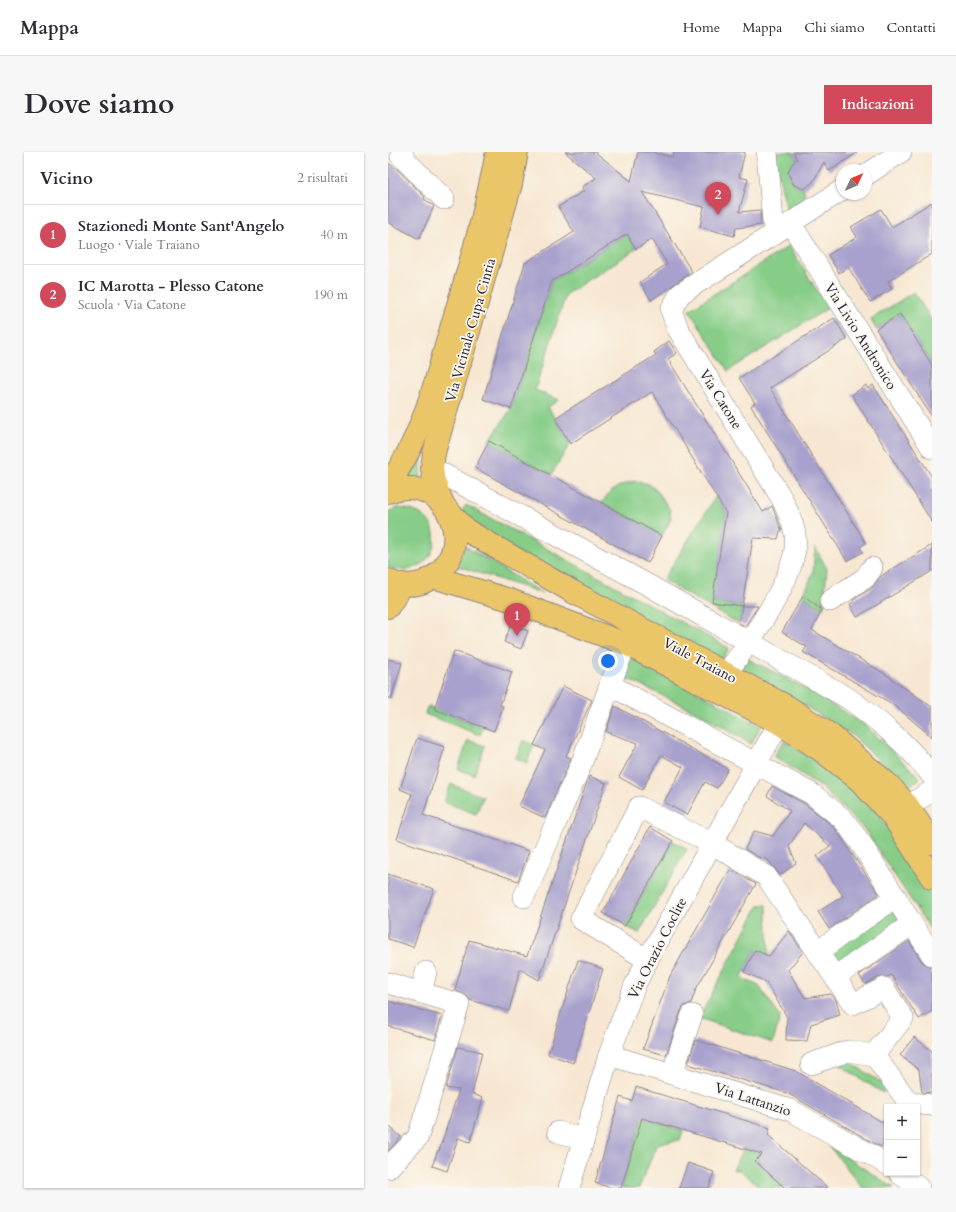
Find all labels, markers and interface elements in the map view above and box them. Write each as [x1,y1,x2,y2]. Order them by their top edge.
text: Mappa [20,15,79,41]
text: Home [683,18,720,37]
text: Mappa [742,18,782,37]
text: Chi siamo [804,18,865,37]
text: Contatti [887,18,936,37]
text: Dove siamo [24,85,174,123]
button: Indicazioni [824,85,932,124]
north arrow [836,164,872,200]
text: Vicino [40,167,93,190]
text: 2 risultati [297,169,348,187]
pin: 2 [705,182,731,215]
text: Stazionedi Monte Sant'Angelo [78,216,284,236]
text: 1 [50,226,56,244]
text: 40 m [320,226,348,244]
text: Luogo · Viale Traiano [78,236,200,254]
street label: Via Vicinale Cupa Cintia [441,256,500,404]
text: IC Marotta - Plesso Catone [78,276,264,296]
street label: Via Livio Andronico [820,279,901,394]
text: 2 [50,286,56,304]
text: 190 m [314,286,348,304]
text: Scuola · Via Catone [78,296,186,314]
street label: Via Catone [695,366,746,433]
pin: 1 [504,603,530,636]
street label: Viale Traiano [660,633,740,688]
your location [598,651,618,671]
street label: Via Orazio Coclite [624,894,691,1002]
street label: Via Lattanzio [712,1078,794,1121]
map controls [884,1104,920,1176]
button: + [884,1104,920,1140]
button: − [884,1140,920,1176]

